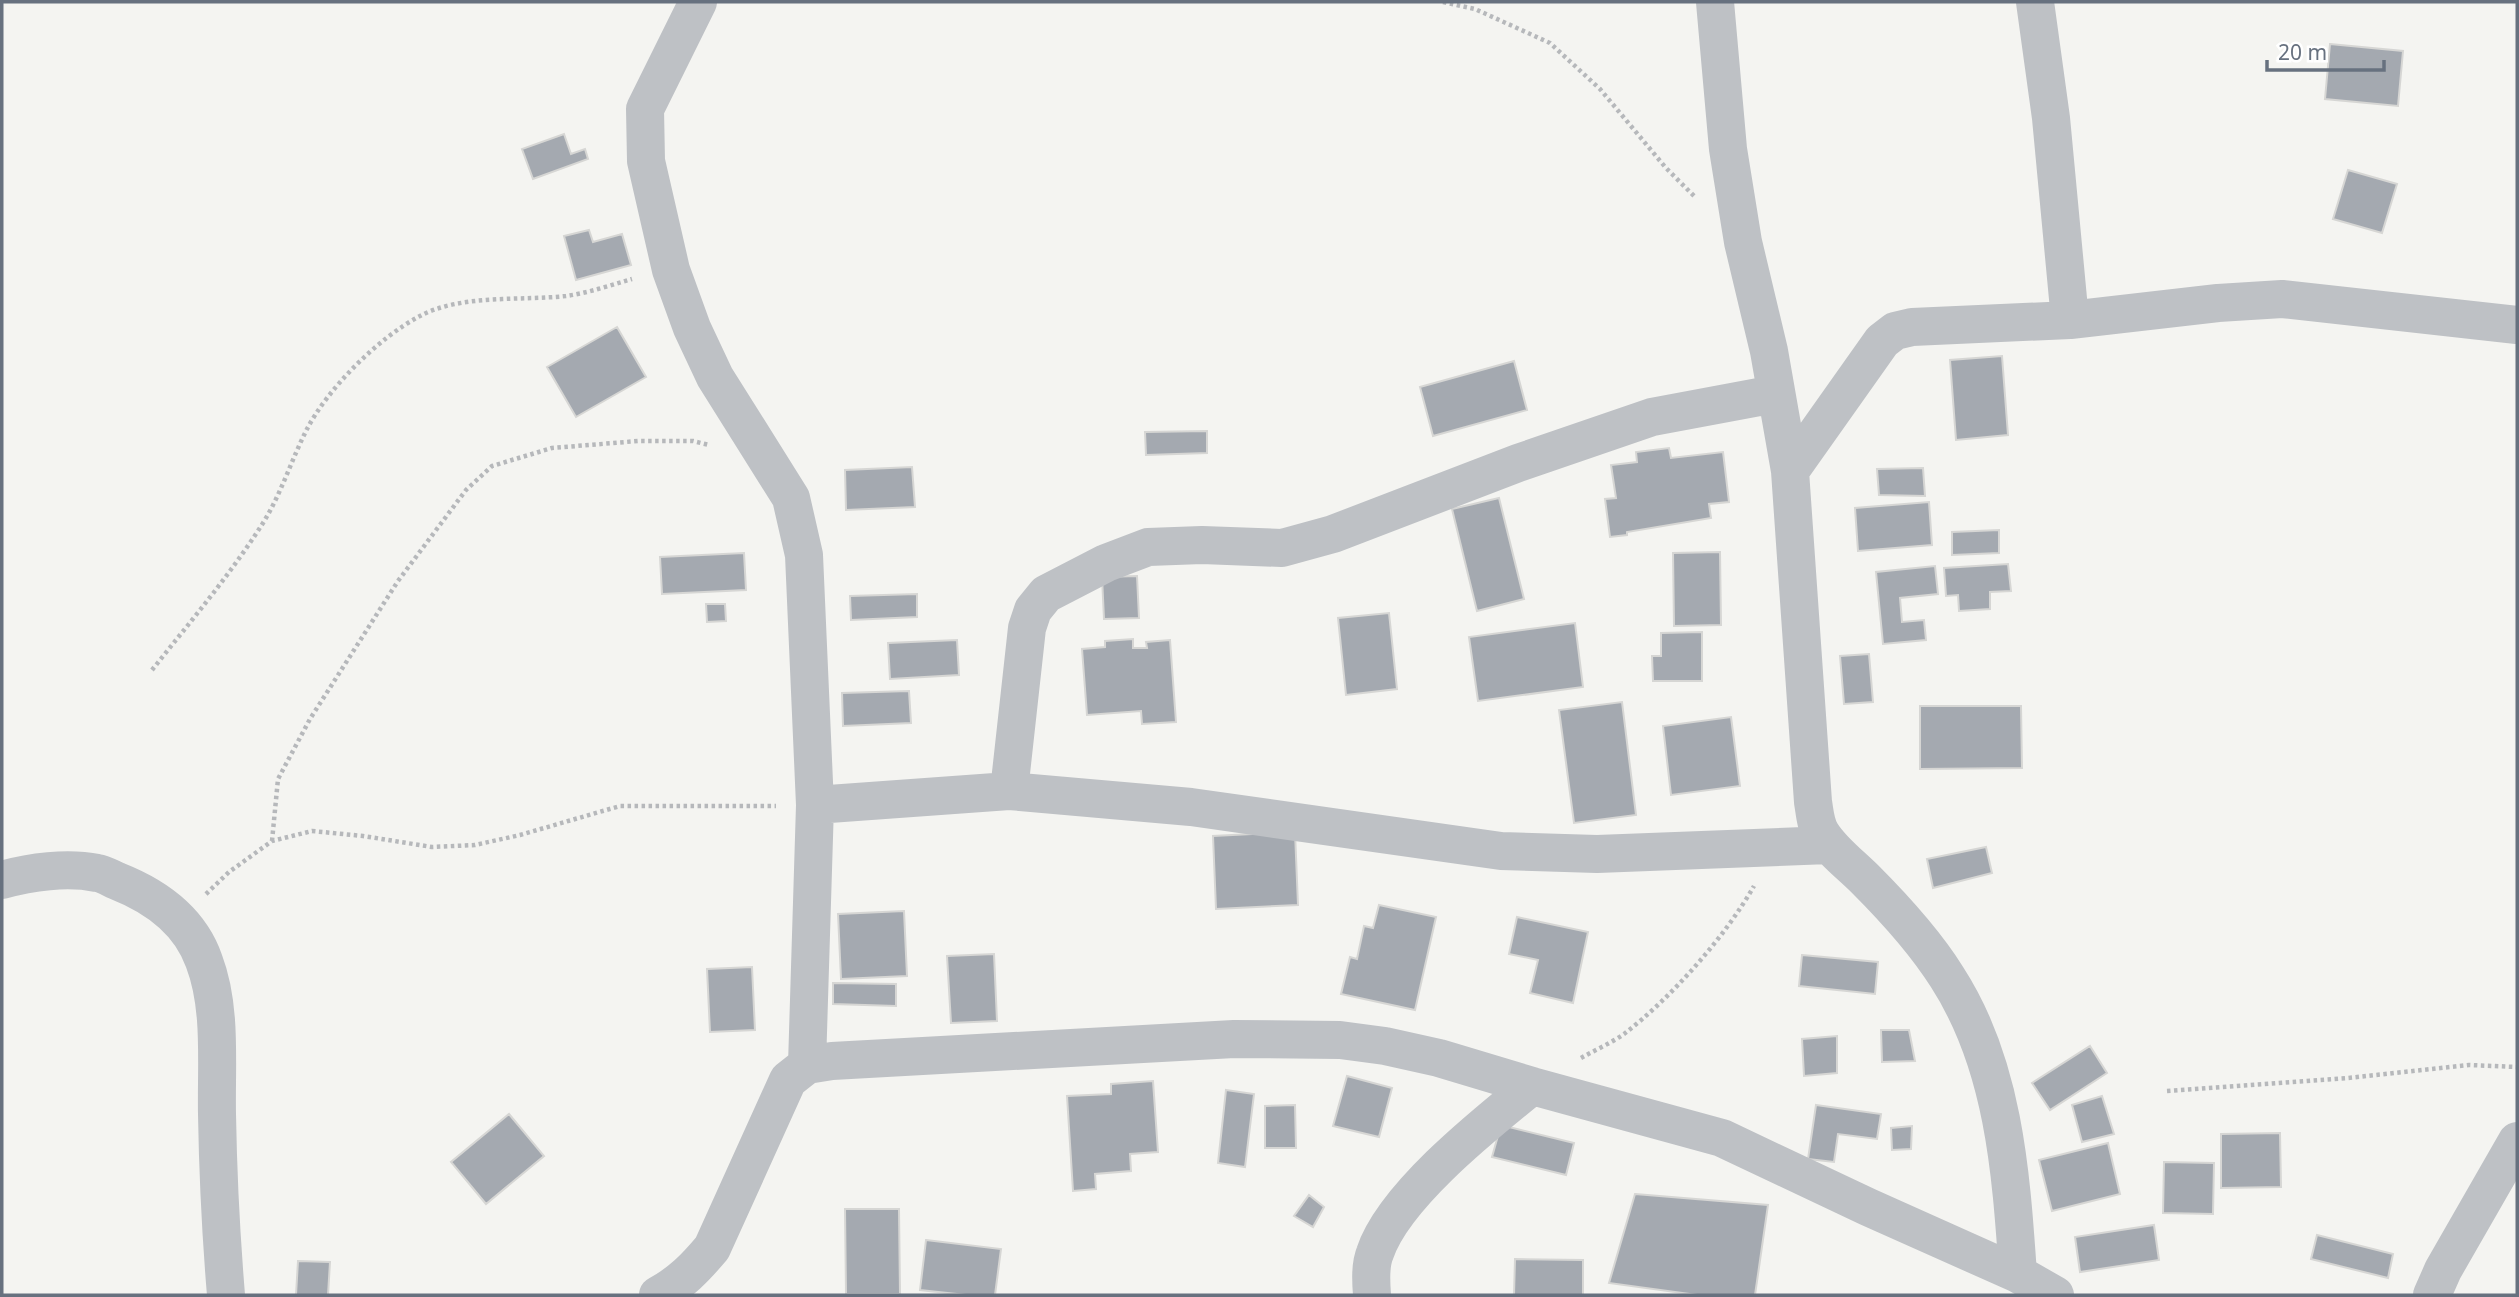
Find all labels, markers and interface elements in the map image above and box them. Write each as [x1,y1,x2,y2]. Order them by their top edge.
scale bar [2267,28,2384,72]
text: 20 m [2278,38,2327,66]

